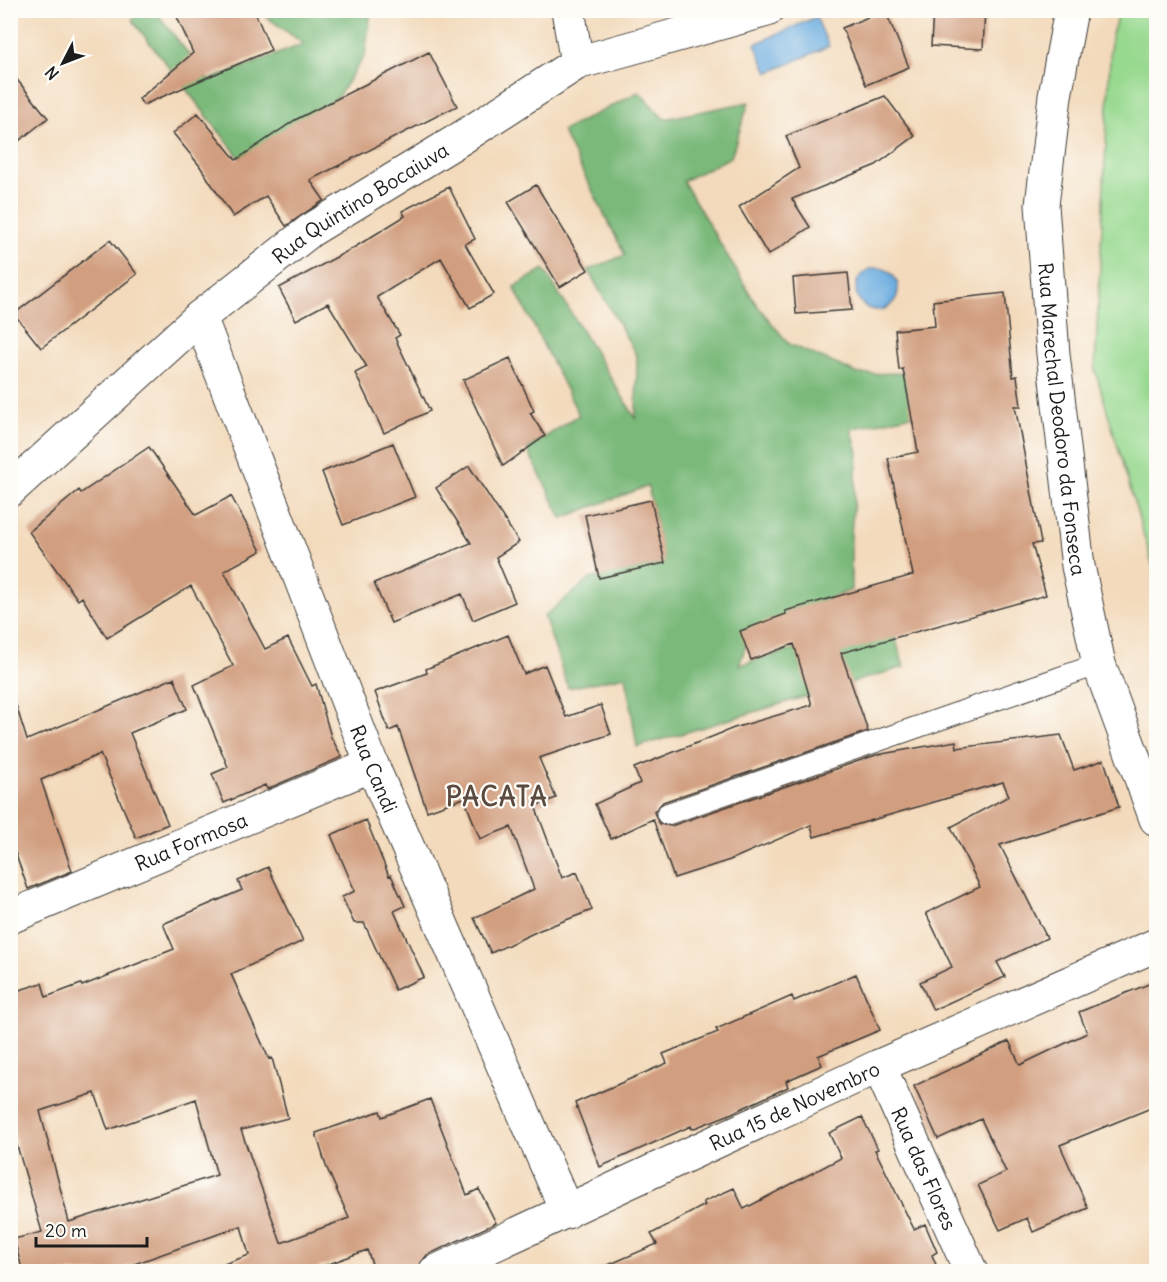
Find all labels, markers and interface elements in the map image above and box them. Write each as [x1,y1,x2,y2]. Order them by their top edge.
north arrow [33,33,93,93]
text: N [41,62,63,84]
street label: Rua Quintino Bocaiuva [267,137,453,268]
street label: Rua Marechal Deodoro da Fonseca [1034,261,1092,578]
street label: Rua Candi [345,721,404,816]
district label: PACATA [446,780,548,813]
street label: Rua Formosa [131,806,251,876]
street label: Rua 15 de Novembro [705,1055,883,1156]
street label: Rua das Flores [886,1103,963,1234]
scale bar [36,1210,147,1248]
text: 20 m [45,1219,87,1242]

